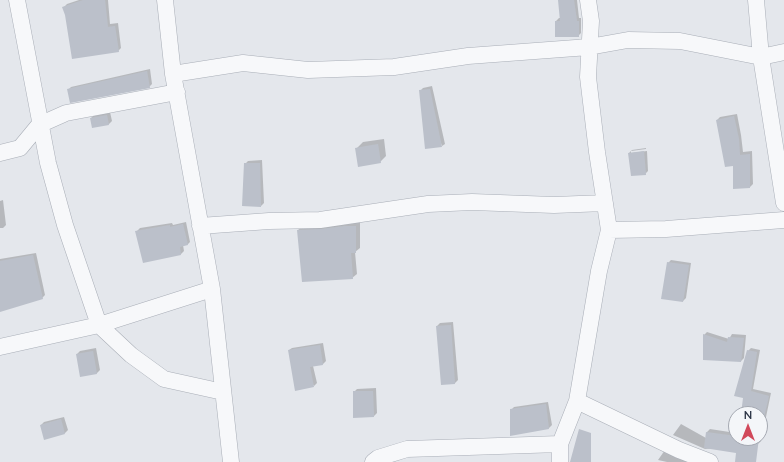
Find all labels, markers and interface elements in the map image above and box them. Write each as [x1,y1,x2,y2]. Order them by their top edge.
north arrow [728,406,768,446]
text: N [744,408,752,421]

